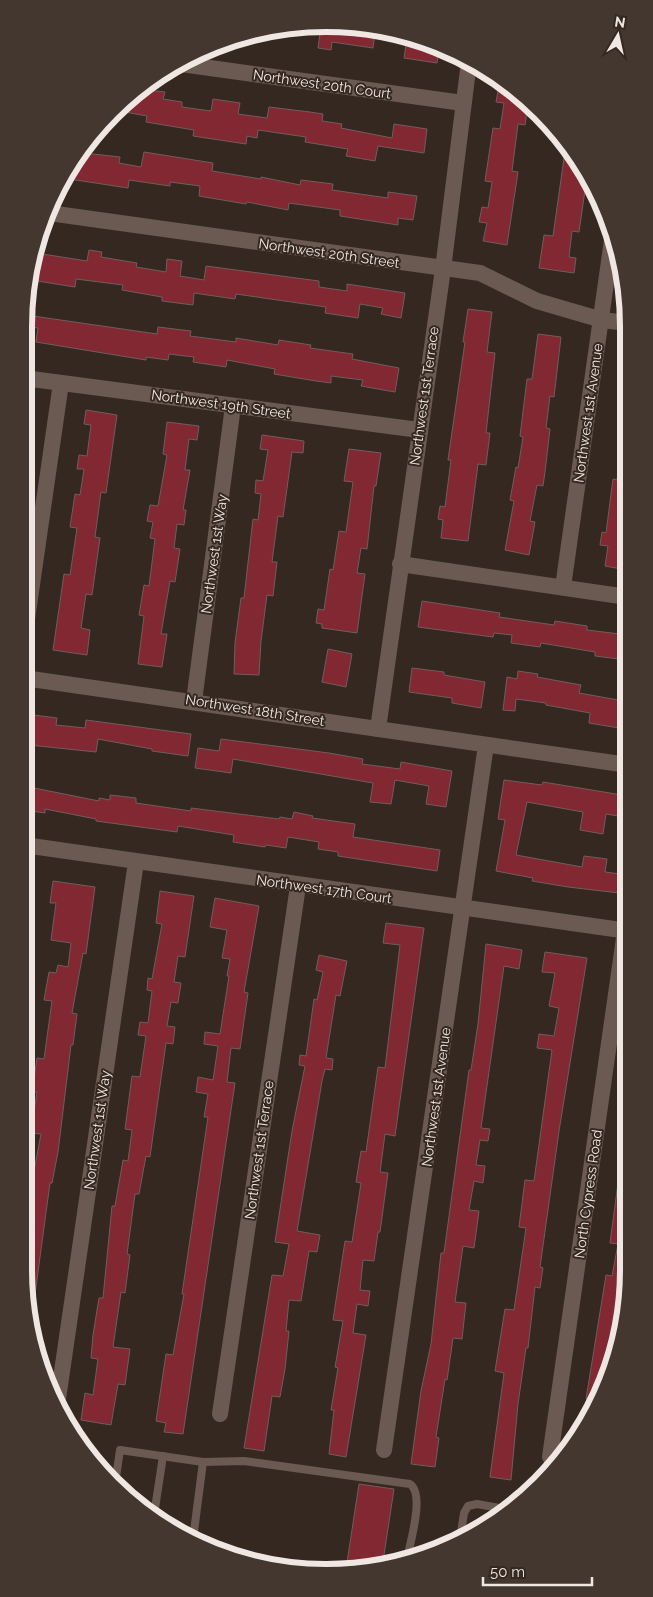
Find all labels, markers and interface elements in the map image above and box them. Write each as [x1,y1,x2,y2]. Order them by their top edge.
north arrow [593,10,643,60]
text: N [614,13,627,31]
street label: Northwest 20th Court [252,66,392,102]
street label: Northwest 20th Street [258,235,401,271]
street label: Northwest 1st Terrace [406,326,442,466]
street label: Northwest 1st Avenue [570,342,606,484]
street label: Northwest 19th Street [150,386,292,422]
street label: Northwest 1st Way [198,493,230,615]
street label: Northwest 18th Street [184,691,326,729]
street label: Northwest 17th Court [255,872,393,906]
street label: Northwest 1st Avenue [418,1026,454,1168]
street label: Northwest 1st Way [81,1069,113,1191]
street label: Northwest 1st Terrace [241,1080,277,1220]
street label: North Cypress Road [571,1129,605,1259]
scale bar [483,1554,592,1586]
text: 50 m [490,1563,525,1581]

